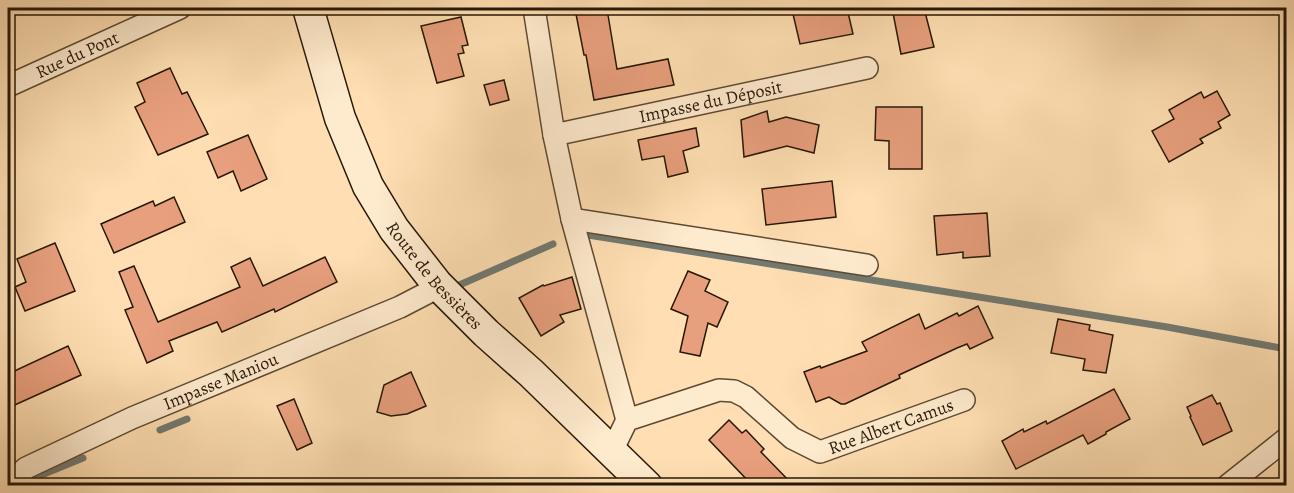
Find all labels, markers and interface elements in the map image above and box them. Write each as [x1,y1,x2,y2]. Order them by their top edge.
street label: Rue du Pont [32,25,123,84]
street label: Impasse du Déposit [637,74,784,129]
street label: Route de Bessières [380,217,488,335]
street label: Impasse Maniou [160,347,282,416]
street label: Rue Albert Camus [825,393,957,460]

